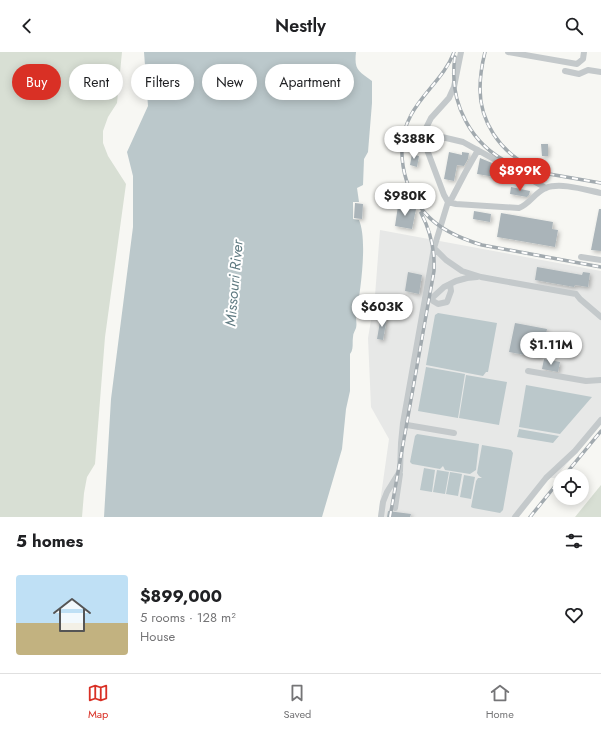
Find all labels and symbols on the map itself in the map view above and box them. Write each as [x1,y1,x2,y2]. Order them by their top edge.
pin: $388K [386,126,442,160]
pin: $899K [492,158,548,192]
pin: $980K [377,183,433,217]
water label: Missouri River [219,238,249,327]
pin: $603K [354,294,410,328]
pin: $1.11M [518,332,584,366]

